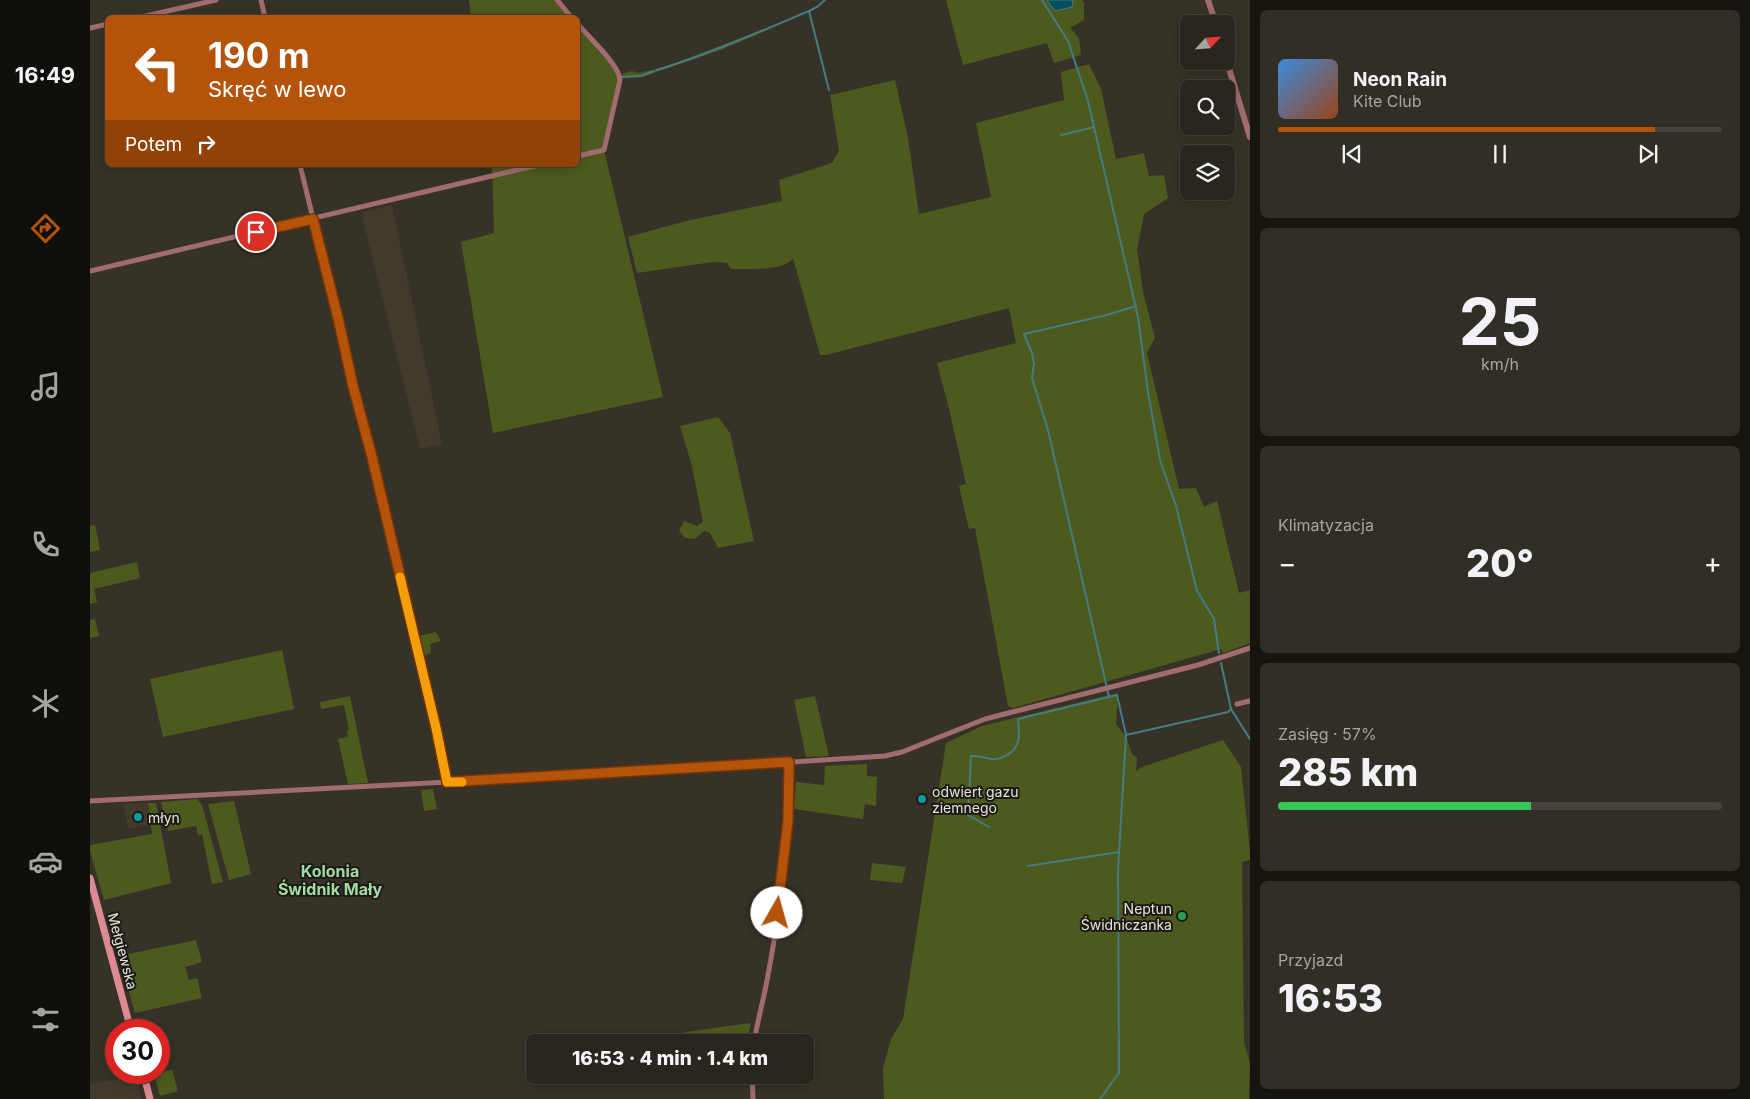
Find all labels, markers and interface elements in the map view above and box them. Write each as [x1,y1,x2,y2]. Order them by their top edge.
north arrow [1180,15,1235,70]
map controls [1180,15,1235,200]
text: 190 m [208,34,310,76]
icon: left [125,35,190,100]
text: 16:49 [15,62,75,88]
text: Neon Rain [1353,68,1447,91]
text: Skręć w lewo [208,76,346,102]
button: search [1180,80,1235,135]
text: Kite Club [1353,91,1422,111]
icon: right [192,130,220,158]
text: Potem [125,133,182,156]
icon: previous [1338,140,1366,168]
icon: pause [1486,140,1514,168]
icon: next [1634,140,1662,168]
button: layers [1180,145,1235,200]
icon: directions [28,211,63,246]
pin [235,211,277,253]
icon: arrive [242,218,270,246]
text: 25 [1459,282,1541,361]
text: km/h [1481,354,1519,374]
icon: music [28,369,63,404]
text: Klimatyzacja [1278,515,1374,535]
icon: phone [28,527,63,562]
text: 20° [1466,540,1534,586]
text: − [1278,546,1297,580]
text: + [1703,546,1722,580]
icon: climate [28,686,63,721]
text: Zasięg · 57% [1278,724,1377,744]
text: 285 km [1278,749,1418,795]
place label: odwiert gazu ziemnego [932,783,1018,816]
marker: odwiert gazu ziemnego [916,793,928,805]
place label: młyn [148,809,180,826]
marker: młyn [132,811,144,823]
icon: car [28,844,63,879]
district label: Kolonia Świdnik Mały [278,861,382,899]
position arrow [750,886,802,938]
place label: Neptun Świdniczanka [1081,900,1172,933]
marker: Neptun Świdniczanka [1176,910,1188,922]
street label: Mełgiewska [105,911,141,991]
text: Przyjazd [1278,950,1343,970]
text: 16:53 [1278,975,1383,1021]
icon: filters [28,1002,63,1037]
speed limit sign: 30 [105,1019,170,1084]
text: 16:53 · 4 min · 1.4 km [572,1047,768,1070]

